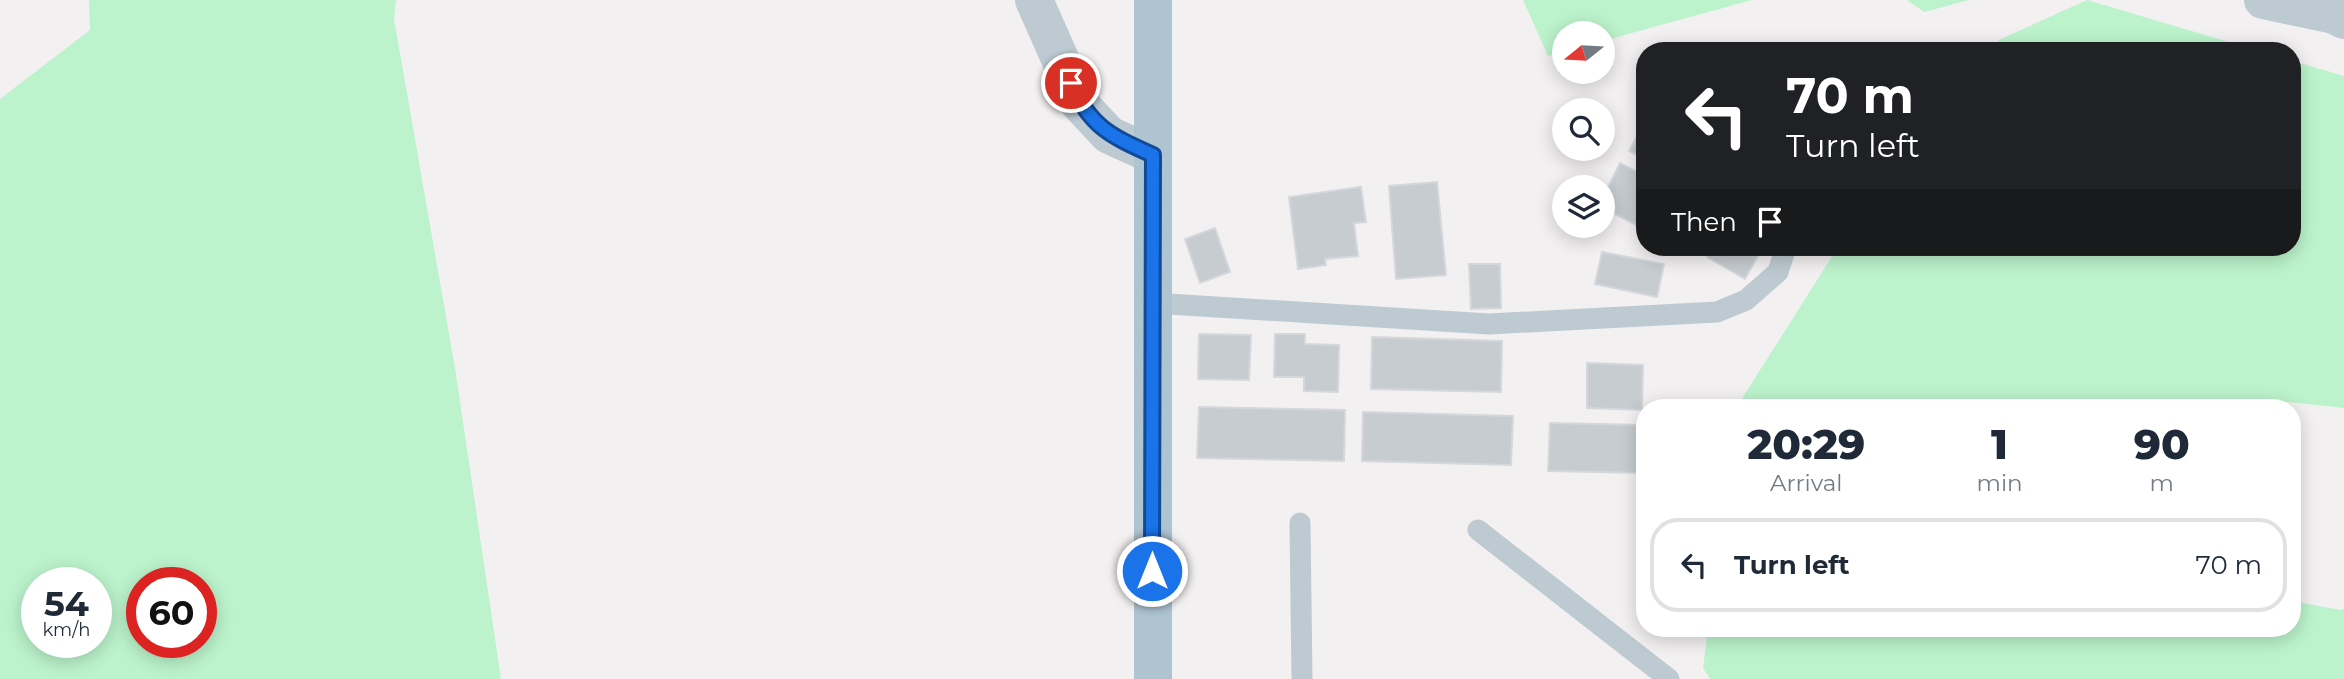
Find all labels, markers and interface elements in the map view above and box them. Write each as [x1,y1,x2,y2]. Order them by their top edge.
north arrow [1552,21,1615,84]
map controls [1552,21,1615,238]
pin [1041,53,1101,113]
icon: arrive [1052,64,1090,102]
text: 70 m [1786,66,1914,125]
icon: left [1671,70,1762,161]
button: search [1552,98,1615,161]
text: Turn left [1786,126,1920,165]
button: layers [1552,175,1615,238]
icon: arrive [1751,203,1789,241]
text: Then [1671,206,1737,238]
text: 20:29 [1747,418,1865,470]
text: 1 [1991,418,2008,470]
text: 90 [2134,418,2190,470]
text: Arrival [1770,469,1843,497]
text: min [1977,469,2023,497]
text: m [2150,469,2174,497]
position arrow [1115,534,1189,608]
icon: left [1675,546,1713,584]
text: Turn left [1734,549,1850,581]
text: 70 m [2196,549,2262,581]
speed limit sign: 60 [126,567,217,658]
text: 54 [44,582,89,625]
text: km/h [42,619,91,641]

